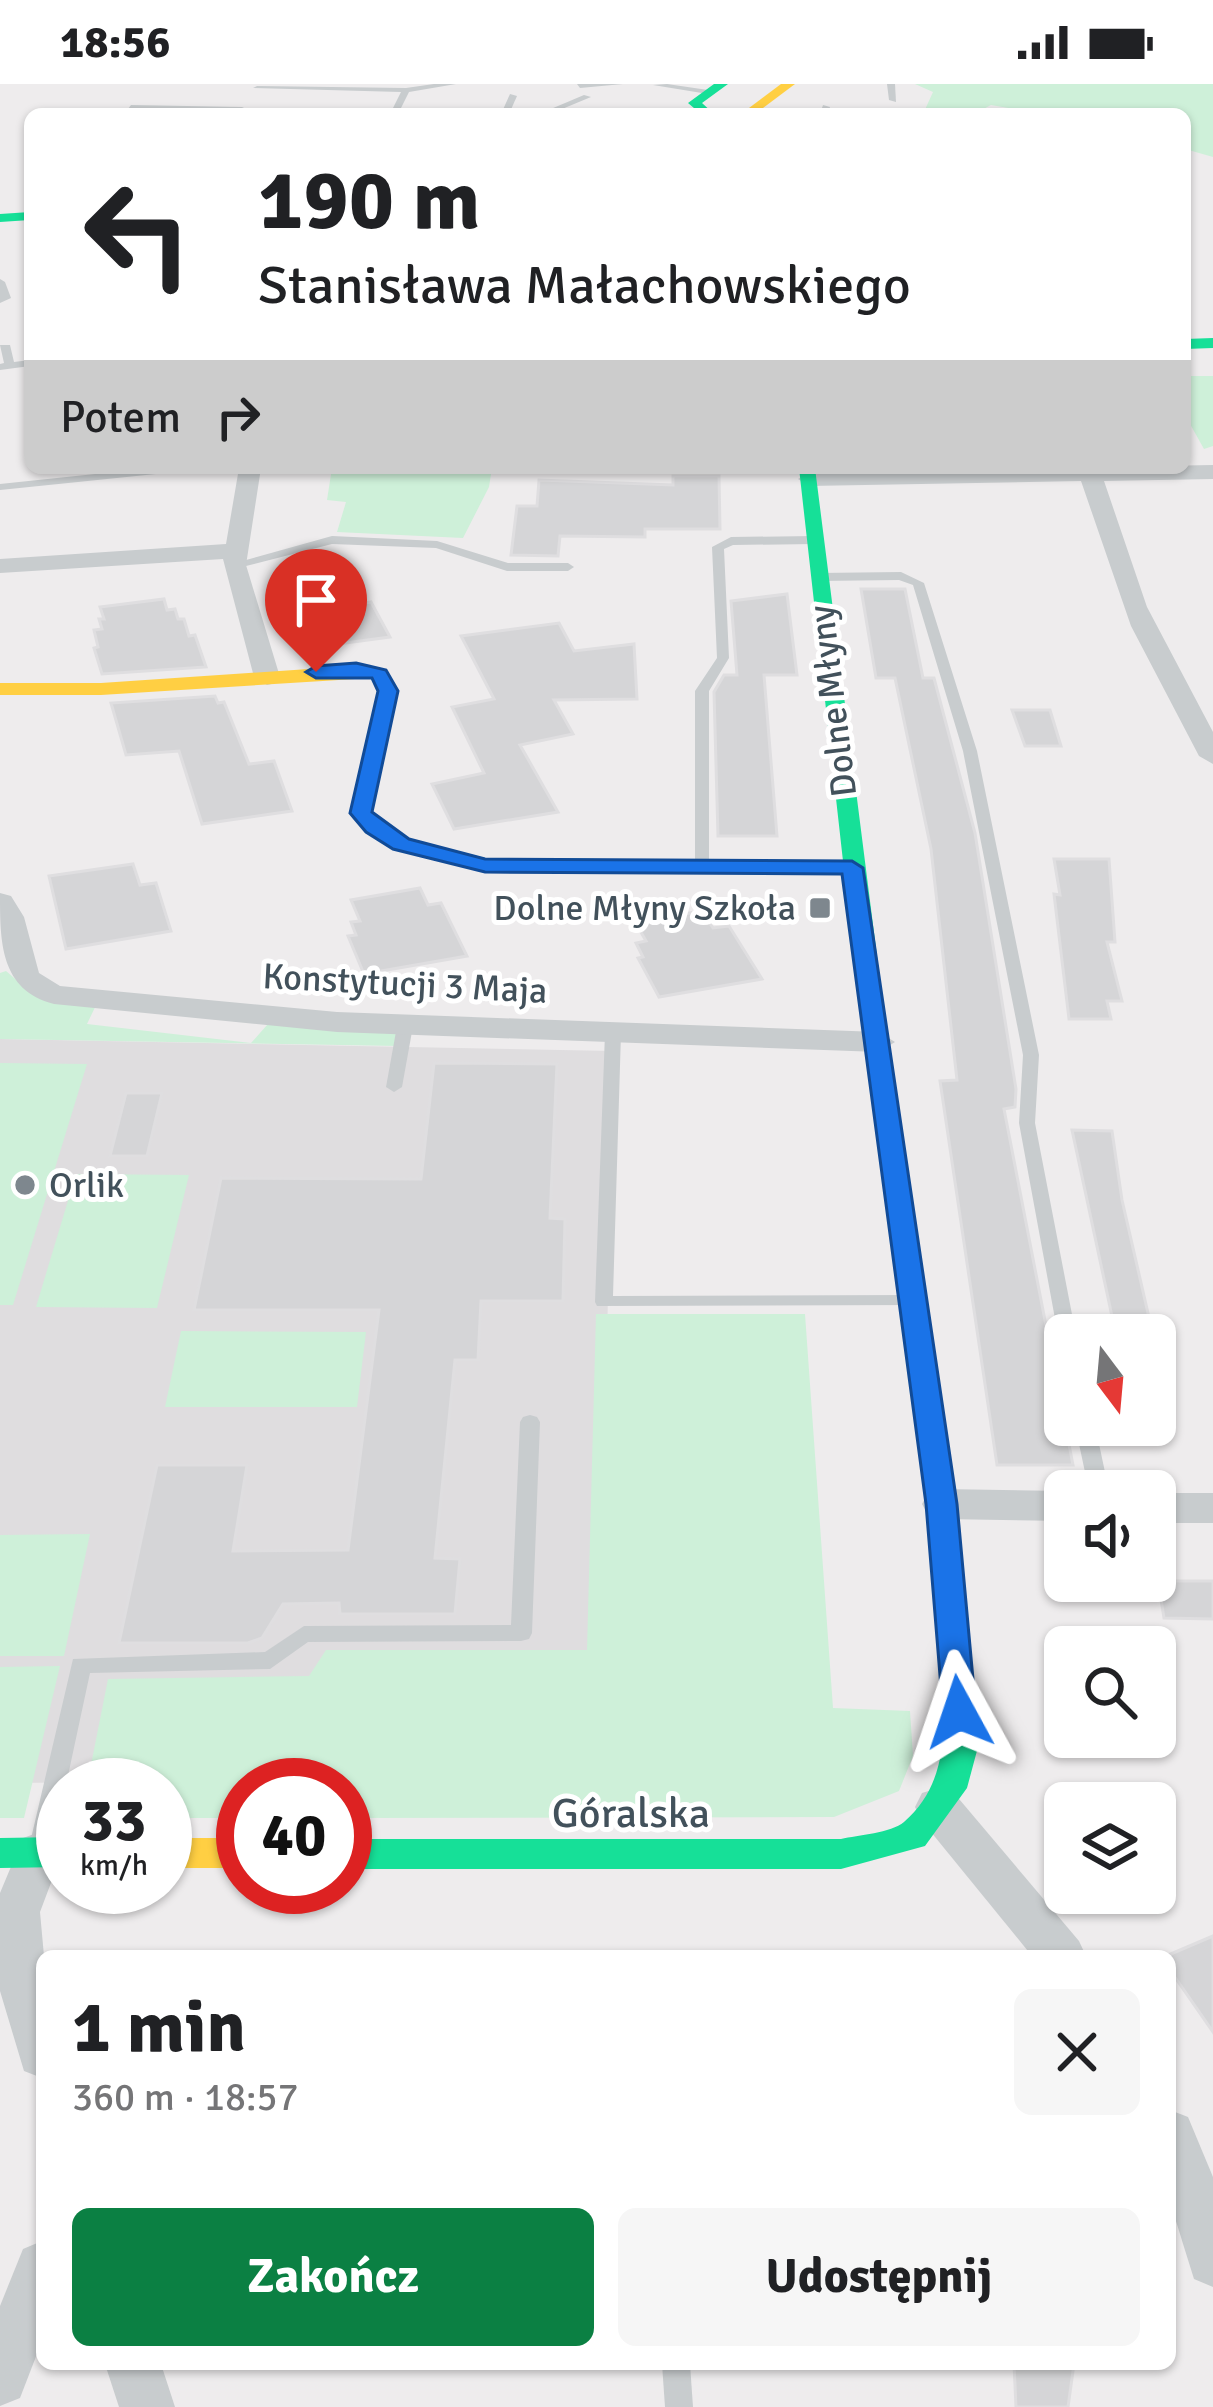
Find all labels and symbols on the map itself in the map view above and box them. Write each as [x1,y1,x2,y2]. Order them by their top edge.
pin [265,549,367,672]
street label: Dolne Młyny [799,603,867,799]
place label: Dolne Młyny Szkoła [493,886,796,931]
marker: Dolne Młyny Szkoła [807,895,833,921]
street label: Konstytucji 3 Maja [261,954,549,1014]
place label: Orlik [49,1163,124,1208]
marker: Orlik [12,1172,38,1198]
north arrow [1044,1314,1176,1446]
position arrow [896,1649,1022,1775]
speed limit sign: 40 [216,1758,372,1914]
street label: Góralska [552,1788,710,1839]

